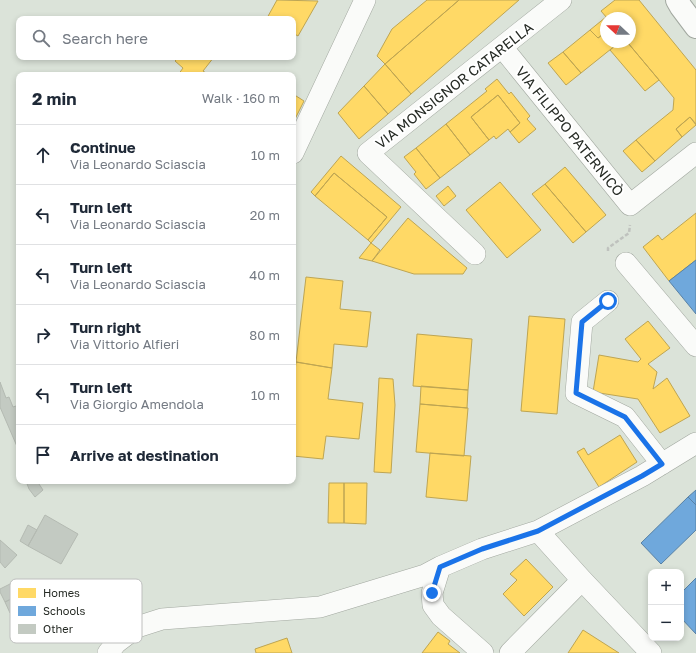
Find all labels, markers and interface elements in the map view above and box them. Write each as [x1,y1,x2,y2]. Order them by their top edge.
north arrow [600,12,636,48]
search box [16,16,296,60]
street label: VIA MONSIGNOR CATARELLA [372,18,537,152]
icon: search [30,27,52,49]
text: Search here [62,29,148,47]
street label: VIA FILIPPO PATERNICÒ [512,63,628,199]
text: 2 min [32,88,76,109]
text: Walk · 160 m [202,90,280,106]
text: Continue [70,138,136,156]
icon: ahead [32,144,54,166]
text: 10 m [251,147,280,163]
text: Via Leonardo Sciascia [70,156,206,172]
text: Turn left [70,198,132,216]
icon: left [32,204,54,226]
text: 20 m [250,207,280,223]
text: Via Leonardo Sciascia [70,216,206,232]
text: Turn left [70,258,132,276]
icon: left [32,264,54,286]
text: 40 m [249,267,280,283]
text: Via Leonardo Sciascia [70,276,206,292]
route start [599,292,617,310]
text: Turn right [70,318,141,336]
icon: right [32,324,54,346]
text: 80 m [249,327,280,343]
text: Via Vittorio Alfieri [70,336,179,352]
text: Turn left [70,378,132,396]
icon: left [32,384,54,406]
text: 10 m [251,387,280,403]
text: Via Giorgio Amendola [70,396,204,412]
icon: arrive [32,444,54,466]
text: Arrive at destination [70,446,219,464]
map controls [648,569,684,641]
button: + [648,569,684,605]
legend [10,579,142,643]
route end [423,584,441,602]
text: Homes [43,586,80,599]
text: Schools [43,604,86,617]
button: − [648,605,684,641]
text: Other [43,622,74,635]

